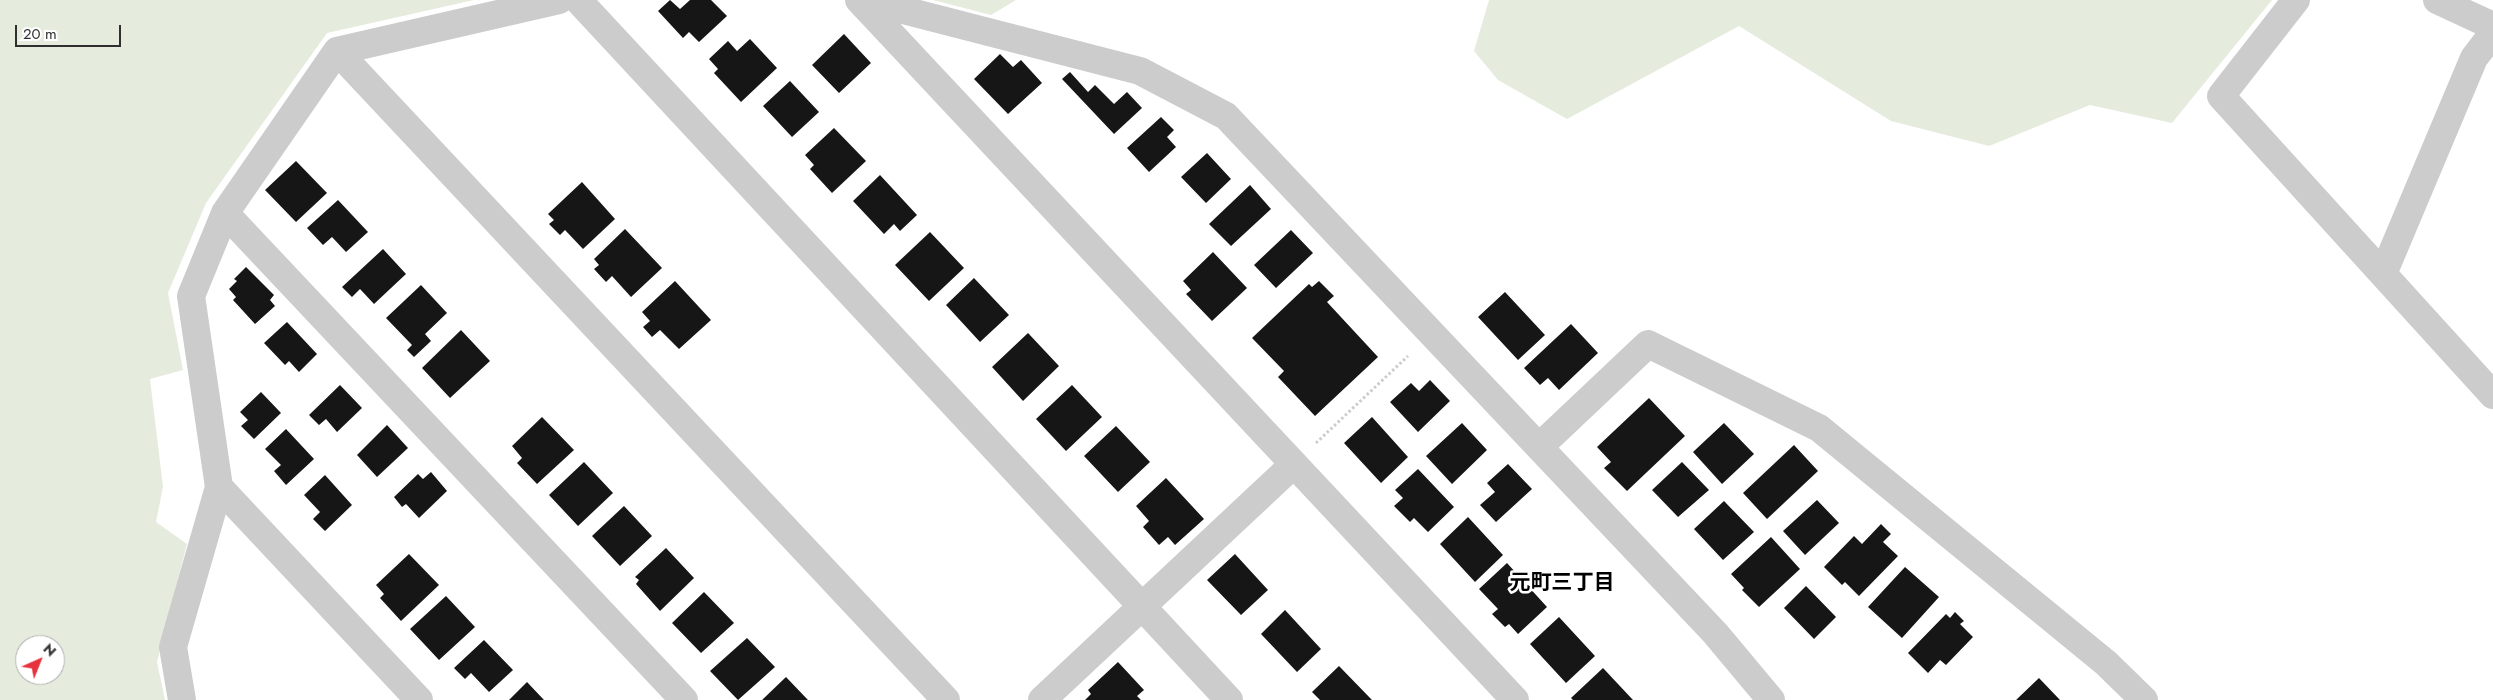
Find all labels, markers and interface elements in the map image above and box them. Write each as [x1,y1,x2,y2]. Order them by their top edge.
scale bar [18,15,124,47]
text: 20 m [23,23,57,45]
district label: 元町三丁目 [1510,571,1614,597]
north arrow [15,635,65,685]
text: N [39,639,61,661]

